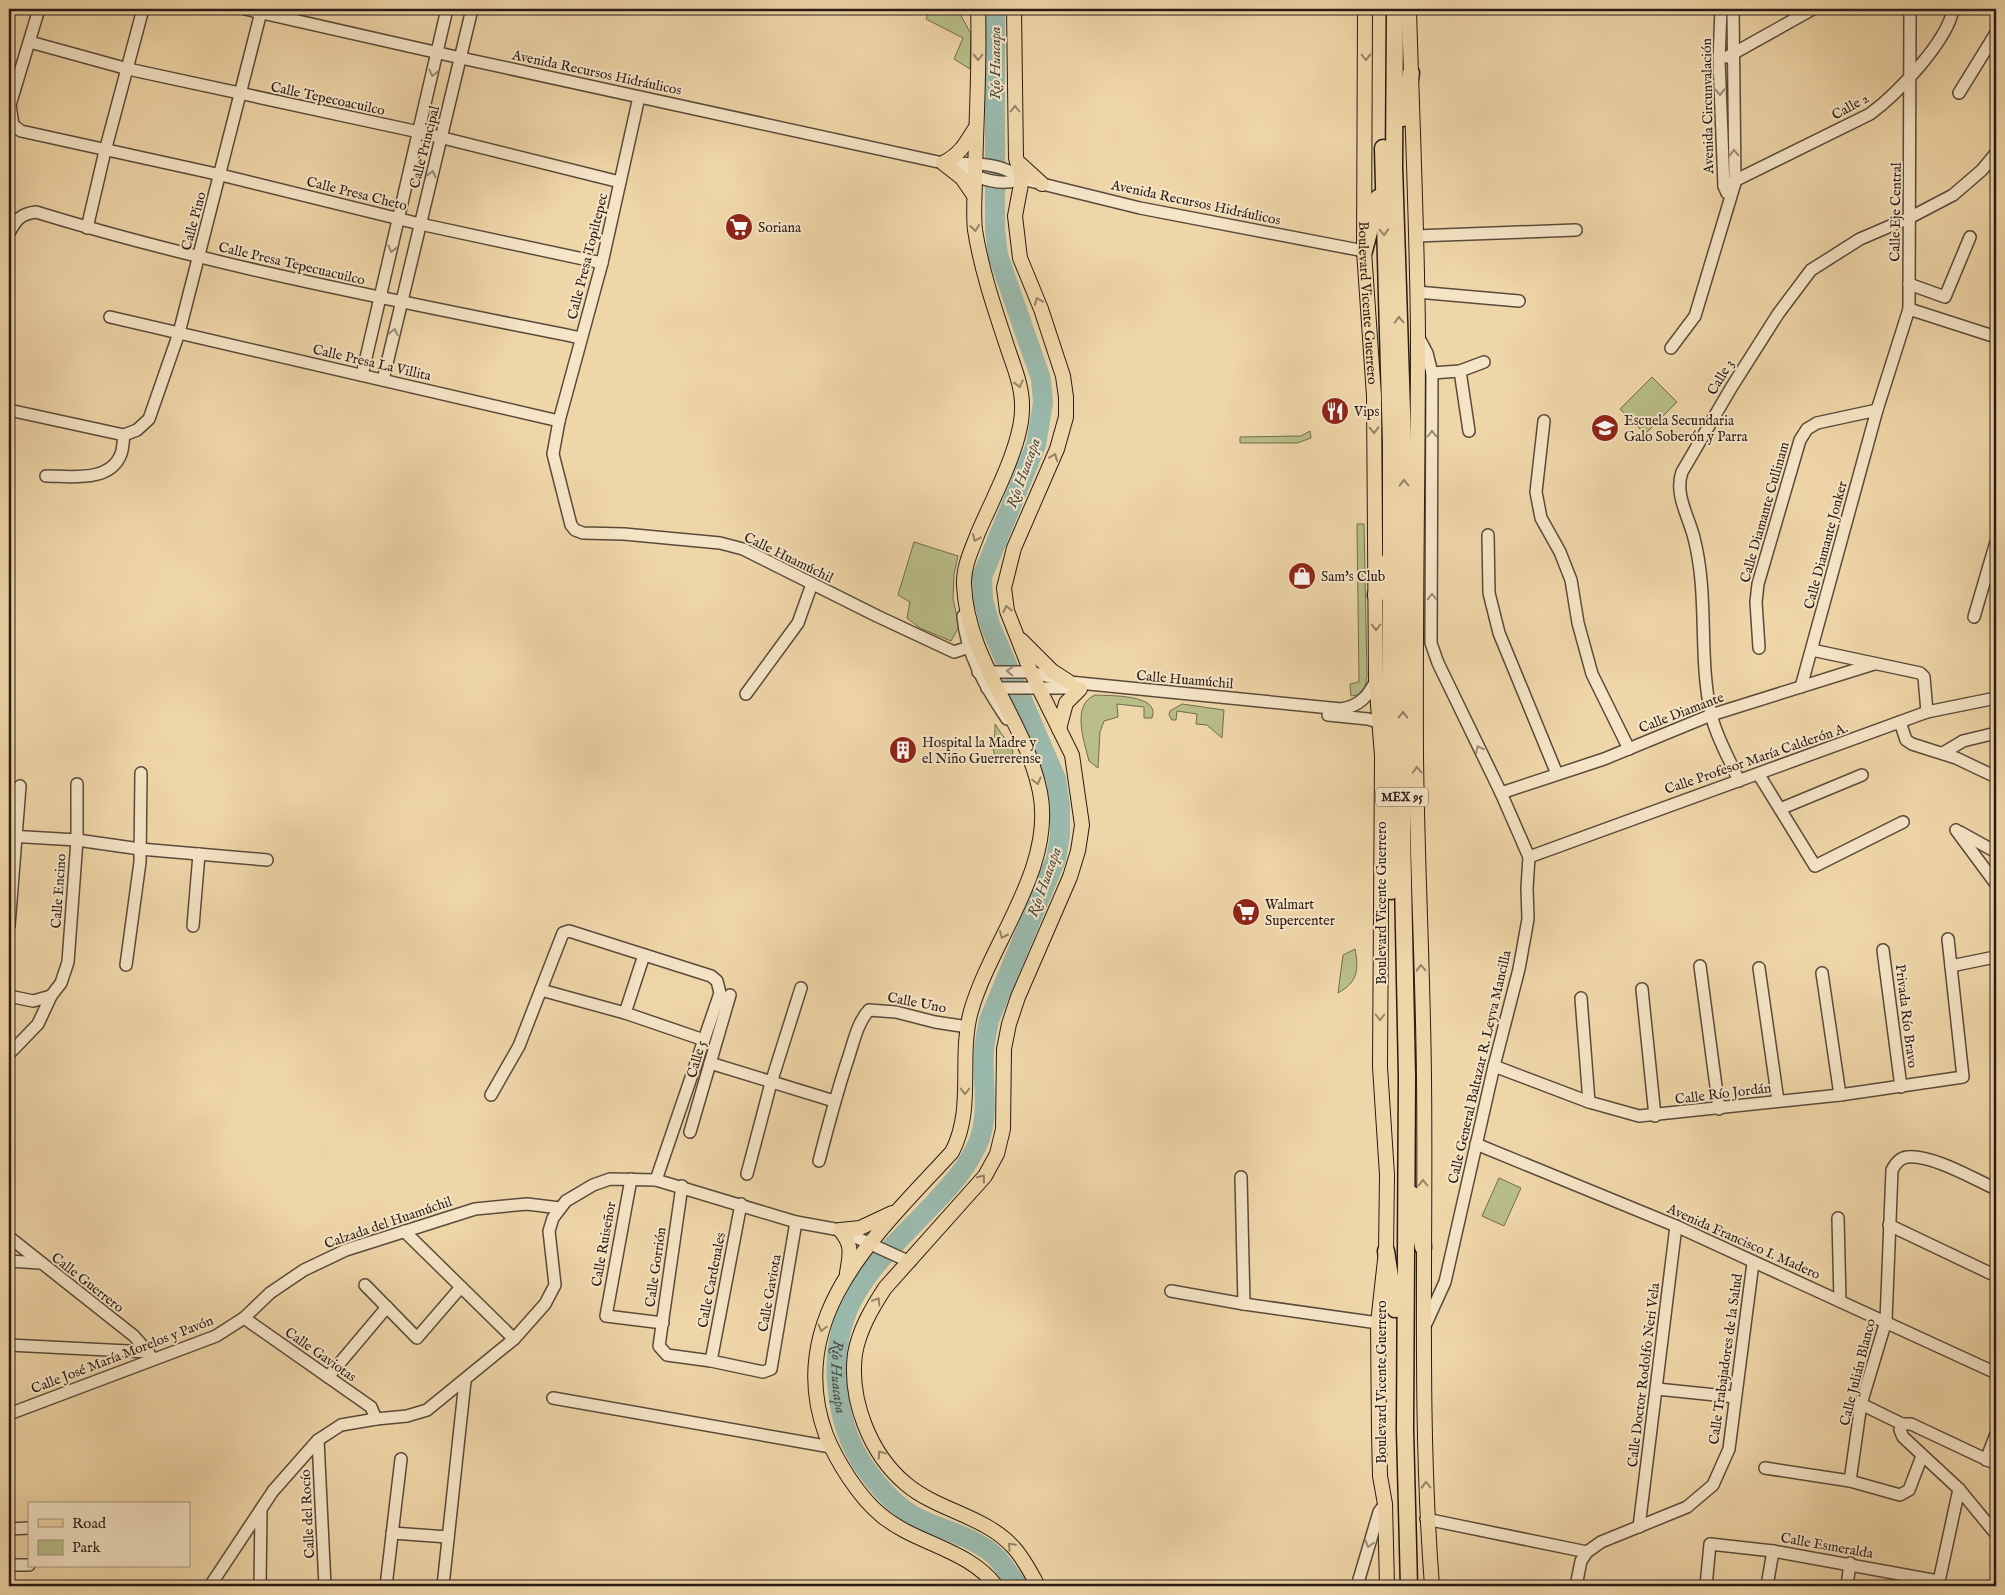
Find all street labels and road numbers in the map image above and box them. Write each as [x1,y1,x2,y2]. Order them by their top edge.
street label: Avenida Circunvalación [1698,37,1718,175]
street label: Avenida Recursos Hidráulicos [509,46,683,100]
street label: Calle Tepecoacuilco [269,78,387,120]
street label: Calle 2 [1829,89,1873,124]
street label: Calle Principal [406,104,444,191]
street label: Calle Eje Central [1886,162,1906,262]
street label: Calle Presa Cheto [305,173,409,215]
street label: Avenida Recursos Hidráulicos [1108,176,1282,230]
street label: Calle Pino [178,190,211,253]
street label: Calle Presa Topiltepec [564,191,612,321]
street label: Boulevard Vicente Guerrero [1354,221,1381,386]
street label: Calle Presa Tepecuacuilco [217,238,367,290]
street label: Calle Presa La Villita [311,341,434,386]
street label: Calle 3 [1703,356,1738,399]
street label: Calle Diamante Cullinam [1736,440,1794,585]
street label: Calle Diamante Jonker [1800,479,1852,611]
street label: Calle Huamúchil [741,528,836,587]
street label: Calle Huamúchil [1136,667,1234,693]
street label: Calle Diamante [1636,688,1727,737]
street label: Calle Profesor María Calderón A. [1662,719,1850,799]
road number: MEX 95 [1376,788,1428,806]
street label: Boulevard Vicente Guerrero [1373,821,1391,985]
street label: Calle Encino [47,853,71,929]
street label: Calle General Baltazar R. Leyva Mancilla [1444,948,1516,1186]
street label: Privada Río Bravo [1891,963,1921,1070]
street label: Calle Uno [886,988,948,1018]
street label: Calle 5 [683,1038,711,1080]
street label: Calle Río Jordán [1674,1079,1773,1109]
street label: Calzada del Huamúchil [322,1193,455,1253]
street label: Calle Ruiseñor [588,1200,620,1288]
street label: Avenida Francisco I. Madero [1663,1200,1823,1284]
street label: Calle Gorrión [641,1225,671,1308]
street label: Calle Cardenales [694,1231,730,1329]
street label: Calle Guerrero [47,1249,128,1317]
street label: Calle Gaviota [754,1252,786,1333]
street label: Calle Trabajadores de la Salud [1705,1272,1747,1446]
street label: Calle Doctor Rodolfo Neri Vela [1624,1281,1664,1468]
street label: Boulevard Vicente Guerrero [1373,1300,1391,1464]
street label: Calle José María Morelos y Pavón [29,1312,217,1398]
street label: Calle Julián Blanco [1836,1316,1880,1428]
street label: Calle Gaviotas [281,1324,360,1386]
street label: Calle del Rocío [297,1468,319,1559]
street label: Calle Esmeralda [1779,1529,1875,1563]

